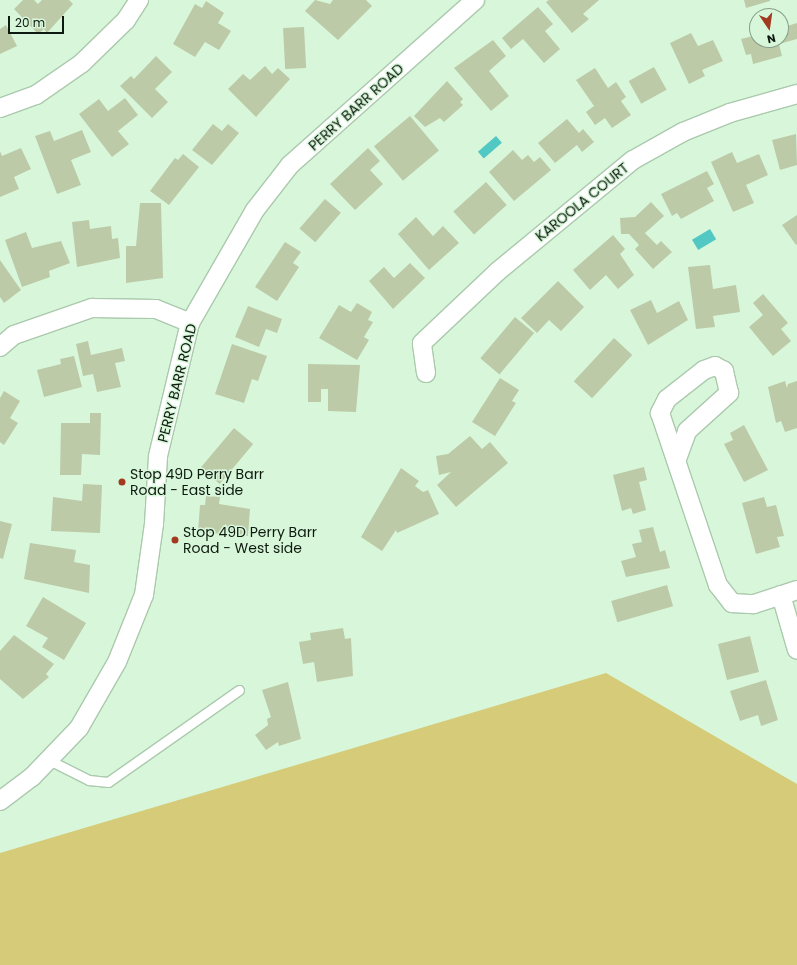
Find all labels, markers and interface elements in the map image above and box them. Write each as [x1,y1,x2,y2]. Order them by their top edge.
scale bar [10,8,66,34]
north arrow [749,8,789,48]
text: 20 m [15,14,45,31]
text: N [766,30,777,47]
street label: PERRY BARR ROAD [305,60,407,154]
street label: KAROOLA COURT [532,159,632,245]
street label: PERRY BARR ROAD [154,322,200,444]
place label: Stop 49D Perry Barr Road - East side [130,466,264,498]
marker: Stop 49D Perry Barr Road - East side [117,477,127,487]
place label: Stop 49D Perry Barr Road - West side [183,524,317,556]
marker: Stop 49D Perry Barr Road - West side [170,535,180,545]

